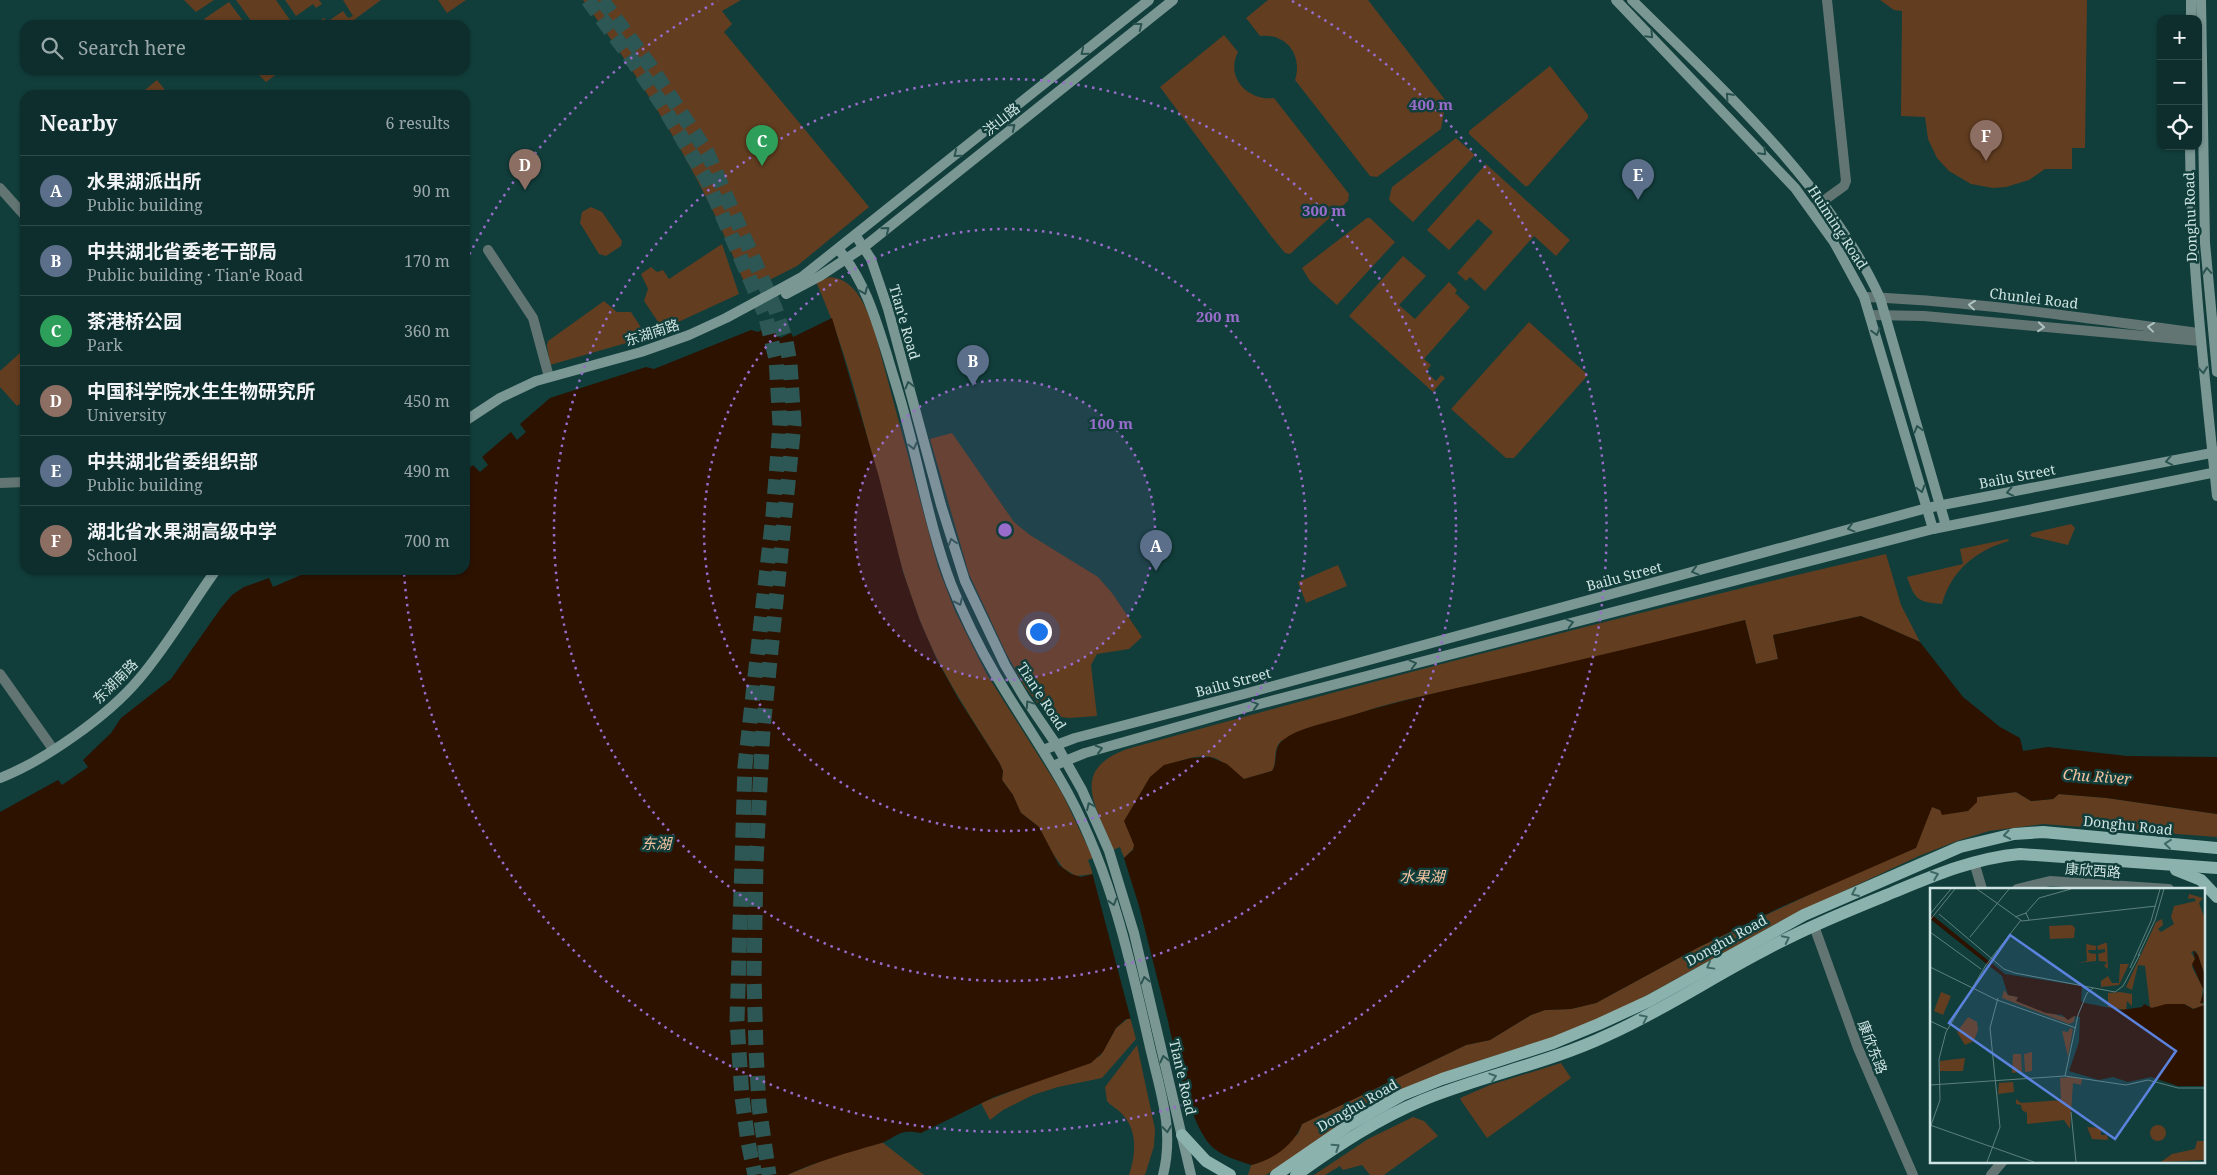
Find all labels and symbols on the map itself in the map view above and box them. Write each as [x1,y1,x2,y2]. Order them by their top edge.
one-way arrow [1133,24,1142,32]
one-way arrow [1644,30,1653,39]
one-way arrow [1080,47,1089,56]
one-way arrow [1726,93,1735,102]
text: 400 m [1409,94,1453,114]
street label: 洪山路 [979,98,1023,140]
pin: F [1970,120,2002,161]
pin: C [746,125,778,166]
one-way arrow [1006,125,1015,133]
one-way arrow [1757,147,1766,156]
pin: D [509,149,541,190]
one-way arrow [954,149,963,157]
pin: E [1622,159,1654,200]
street label: Donghu Road [2179,171,2201,262]
street label: Huiming Road [1804,182,1872,273]
text: 300 m [1302,200,1346,220]
one-way arrow [880,226,889,235]
one-way arrow [2202,267,2213,275]
street label: Tian'e Road [885,282,925,362]
street label: Chunlei Road [1989,283,2080,313]
one-way arrow [858,286,869,295]
one-way arrow [1968,300,1976,311]
text: 200 m [1196,306,1240,326]
street label: 东湖南路 [622,314,682,350]
one-way arrow [2038,321,2046,332]
one-way arrow [2146,322,2154,333]
one-way arrow [1870,328,1881,337]
pin: B [957,345,989,386]
one-way arrow [2197,366,2208,374]
one-way arrow [905,381,915,389]
text: 100 m [1089,413,1133,433]
one-way arrow [1913,425,1923,434]
one-way arrow [907,442,918,451]
one-way arrow [2165,455,2173,466]
street label: Bailu Street [1977,459,2057,493]
one-way arrow [1916,484,1926,492]
one-way arrow [2005,486,2014,496]
centre of rings [996,521,1014,539]
one-way arrow [1848,523,1856,533]
pin: A [1140,530,1172,571]
one-way arrow [948,538,958,546]
street label: Bailu Street [1584,557,1664,595]
one-way arrow [1690,565,1699,576]
one-way arrow [953,597,964,606]
your location [1026,619,1052,645]
one-way arrow [1565,619,1573,629]
street label: 东湖南路 [88,654,142,708]
street label: Tian'e Road [1013,658,1071,734]
one-way arrow [1408,660,1416,670]
street label: Bailu Street [1193,663,1273,701]
one-way arrow [1025,700,1035,709]
one-way arrow [1251,700,1260,711]
one-way arrow [1094,745,1102,755]
water label: Chu River [2062,764,2133,788]
one-way arrow [1087,803,1097,812]
street label: Donghu Road [2082,811,2174,839]
one-way arrow [2002,830,2011,840]
water label: 东湖 [641,833,673,853]
one-way arrow [2164,839,2172,850]
street label: 康欣西路 [2064,859,2122,881]
water label: 水果湖 [1399,866,1446,886]
one-way arrow [1930,871,1939,881]
one-way arrow [1851,886,1860,897]
inset map [1930,888,2204,1162]
one-way arrow [1108,898,1118,906]
street label: Donghu Road [1682,910,1770,970]
one-way arrow [1781,935,1790,946]
one-way arrow [1707,959,1716,969]
one-way arrow [1140,976,1151,985]
one-way arrow [1639,1014,1648,1025]
street label: 康欣东路 [1854,1017,1892,1077]
street label: Tian'e Road [1165,1037,1201,1117]
one-way arrow [1159,1055,1170,1064]
one-way arrow [1488,1073,1496,1083]
street label: Donghu Road [1313,1074,1401,1136]
one-way arrow [1161,1125,1172,1133]
one-way arrow [1331,1144,1340,1153]

